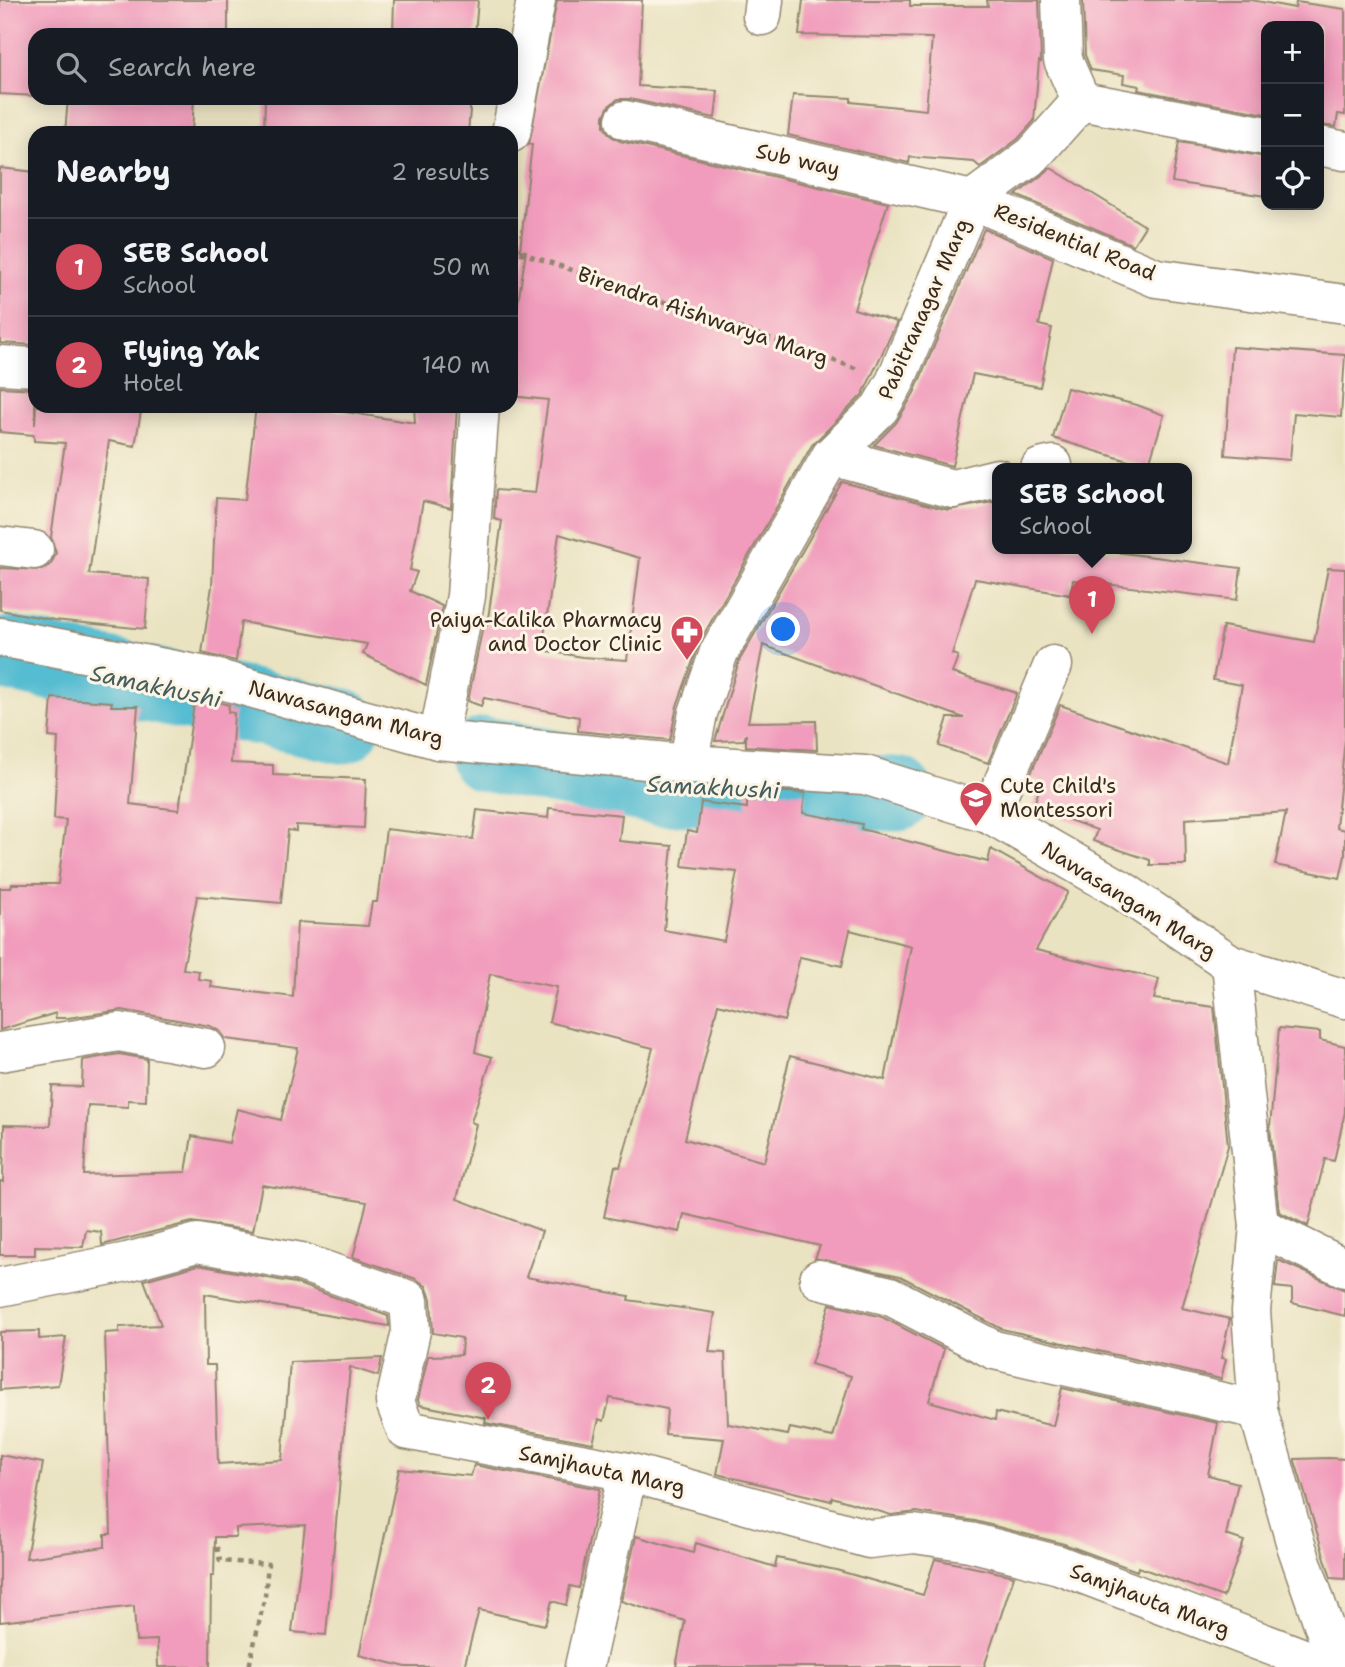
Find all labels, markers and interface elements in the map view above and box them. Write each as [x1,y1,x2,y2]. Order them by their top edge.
map controls [1261,21,1324,210]
button: + [1261,21,1324,84]
search box [28,28,518,105]
icon: search [52,48,90,86]
text: Search here [108,49,257,84]
button: − [1261,84,1324,147]
street label: Sub way [753,137,843,183]
button: locate [1261,147,1324,210]
text: Nearby [56,151,171,192]
text: 2 results [391,157,490,187]
street label: Residential Road [990,197,1160,287]
street label: Pabitranagar Marg [871,214,977,404]
text: SEB School [123,235,269,270]
text: 1 [74,252,84,282]
text: 50 m [432,252,490,282]
street label: Birendra Aishwarya Marg [574,260,832,372]
text: School [123,270,195,300]
text: Flying Yak [123,333,261,368]
text: 2 [71,350,87,380]
text: 140 m [422,350,490,380]
text: Hotel [123,368,183,398]
popup [992,463,1192,554]
text: SEB School [1019,476,1165,511]
text: School [1019,511,1092,541]
pin: 1 [1069,576,1115,634]
place label: Paiya-Kalika Pharmacy and Doctor Clinic [430,606,662,658]
your location [766,612,800,646]
pharmacy icon: Paiya-Kalika Pharmacy and Doctor Clinic [668,613,706,662]
water label: Samakhushi [88,657,225,715]
street label: Nawasangam Marg [245,673,447,753]
water label: Samakhushi [646,769,781,805]
place label: Cute Child's Montessori [1000,772,1116,824]
school or university icon: Cute Child's Montessori [957,779,995,828]
street label: Nawasangam Marg [1036,835,1222,965]
pin: 2 [465,1362,511,1420]
street label: Samjhauta Marg [516,1439,688,1501]
street label: Samjhauta Marg [1066,1557,1234,1643]

